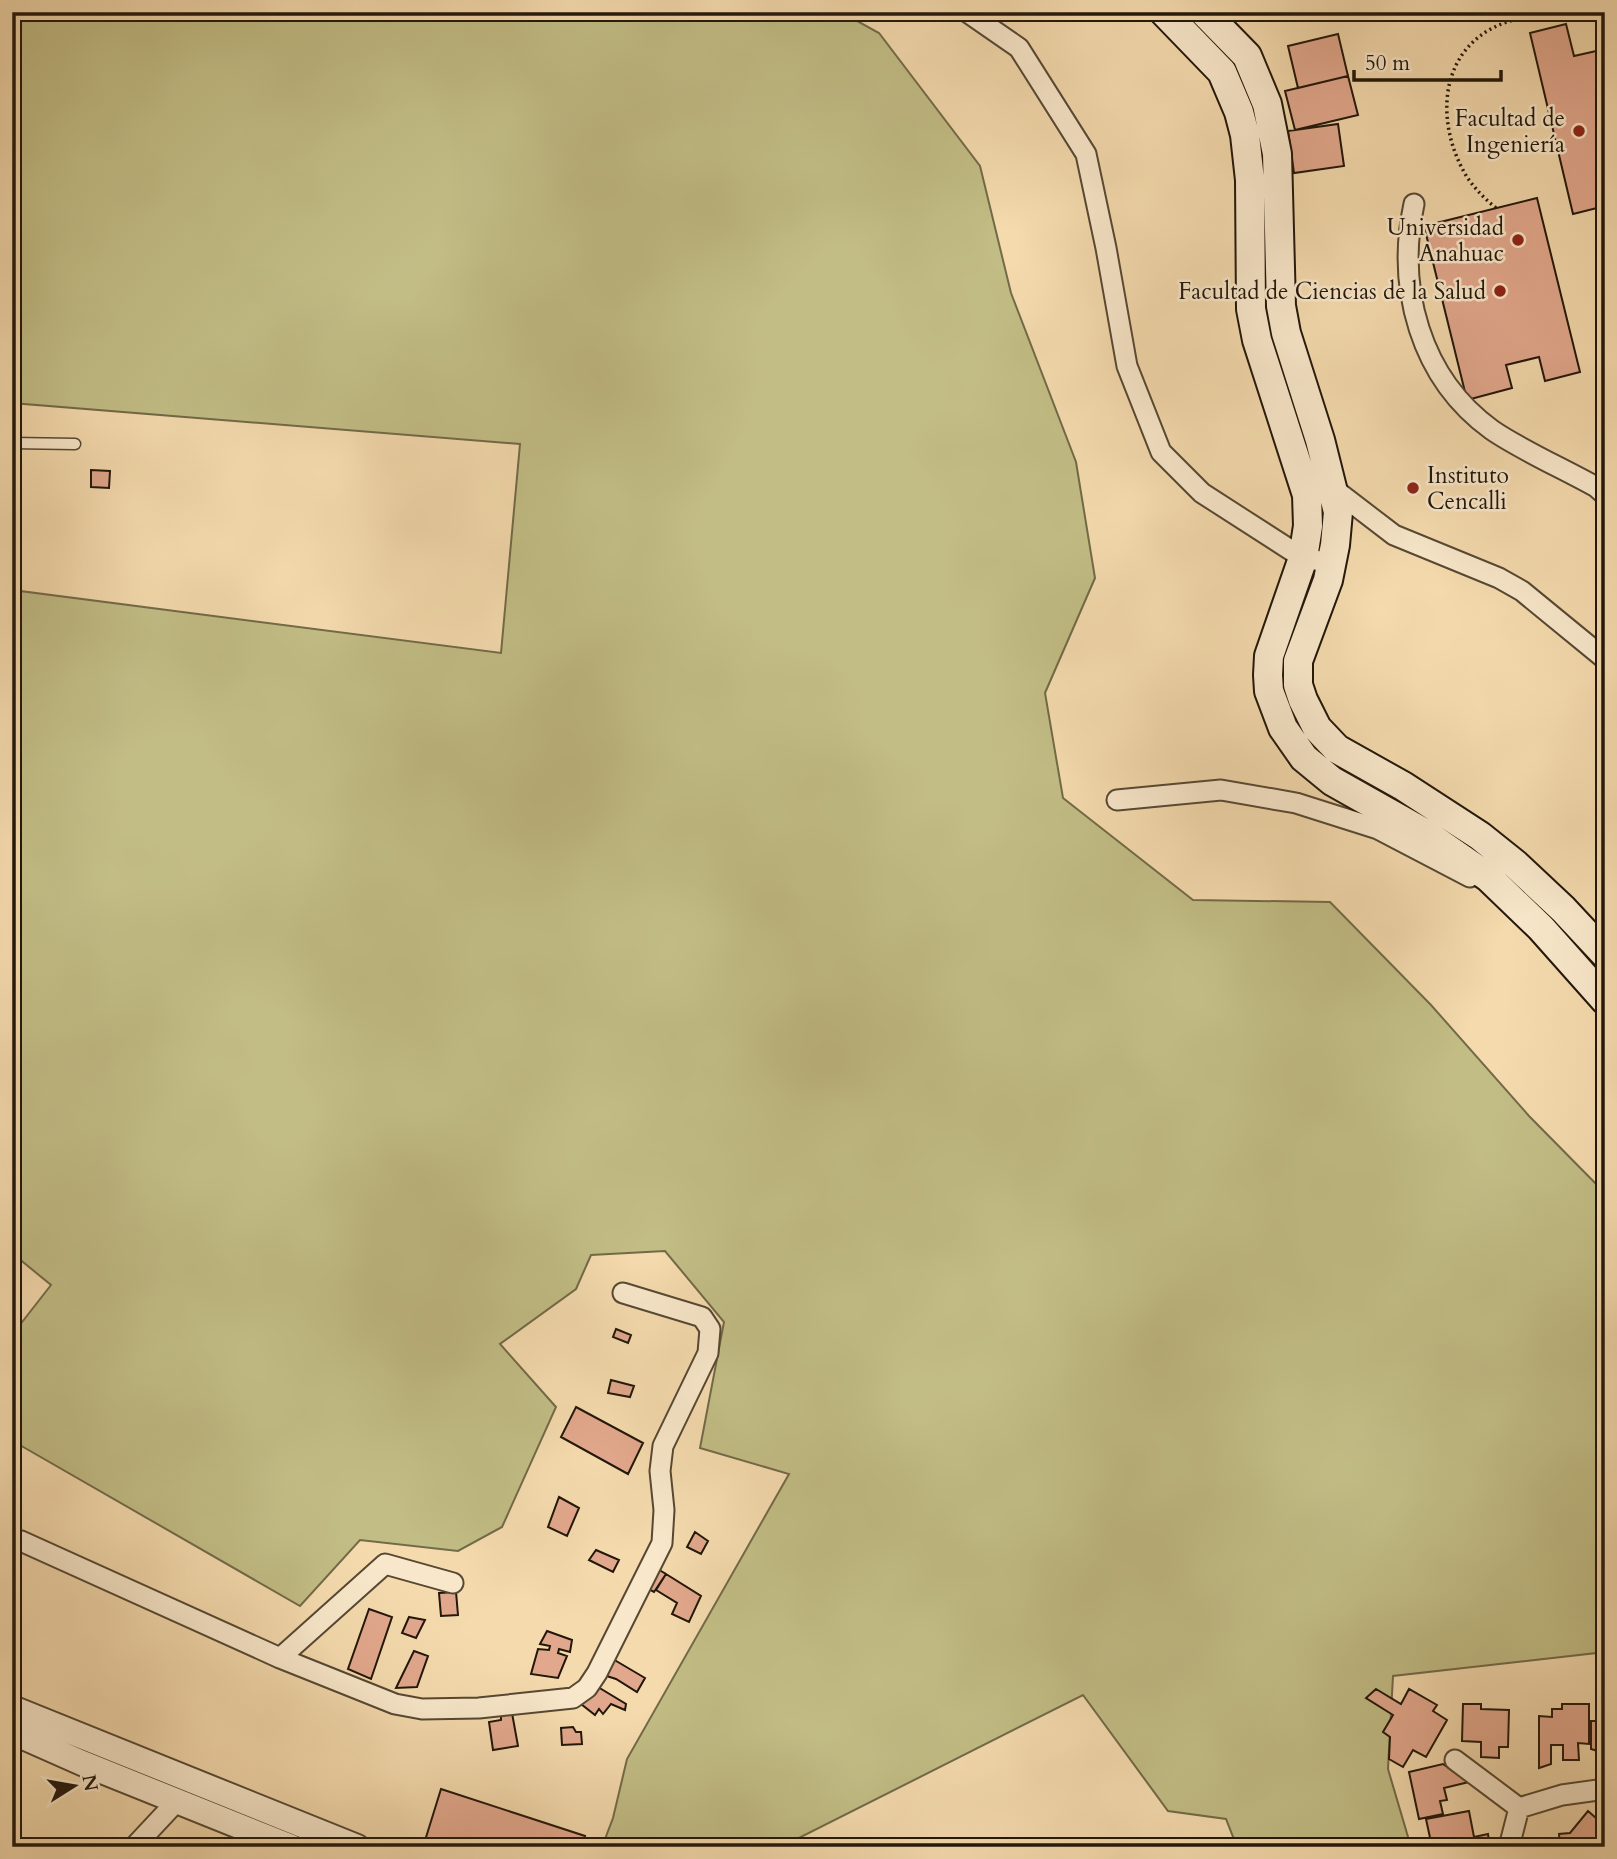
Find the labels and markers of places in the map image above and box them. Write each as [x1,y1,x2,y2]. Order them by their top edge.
place label: Facultad de Ingeniería [1455,103,1565,160]
marker: Facultad de Ingeniería [1571,123,1587,139]
place label: Universidad Anahuac [1387,212,1505,269]
marker: Universidad Anahuac [1510,232,1526,248]
place label: Facultad de Ciencias de la Salud [1178,276,1487,307]
marker: Facultad de Ciencias de la Salud [1492,283,1508,299]
place label: Instituto Cencalli [1427,460,1509,517]
marker: Instituto Cencalli [1405,480,1421,496]

